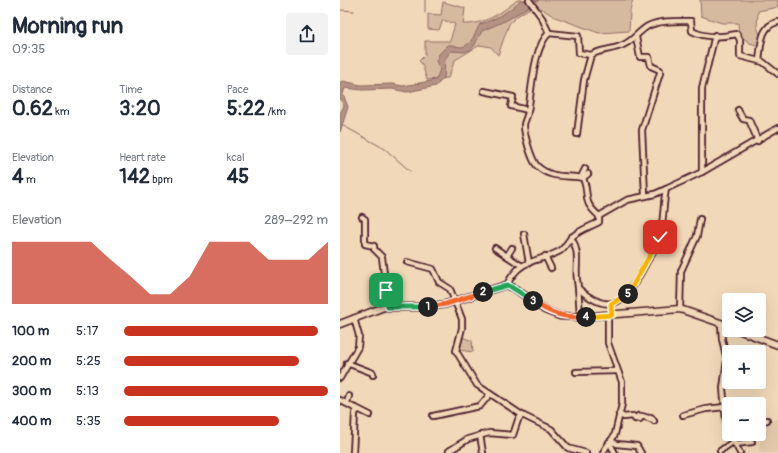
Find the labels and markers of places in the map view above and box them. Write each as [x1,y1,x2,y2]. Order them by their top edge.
pin [643,220,677,254]
pin [369,273,403,307]
pin: 2 [473,282,493,302]
pin: 5 [618,284,638,304]
pin: 3 [523,291,543,311]
pin: 1 [418,297,438,317]
pin: 4 [576,307,596,327]

